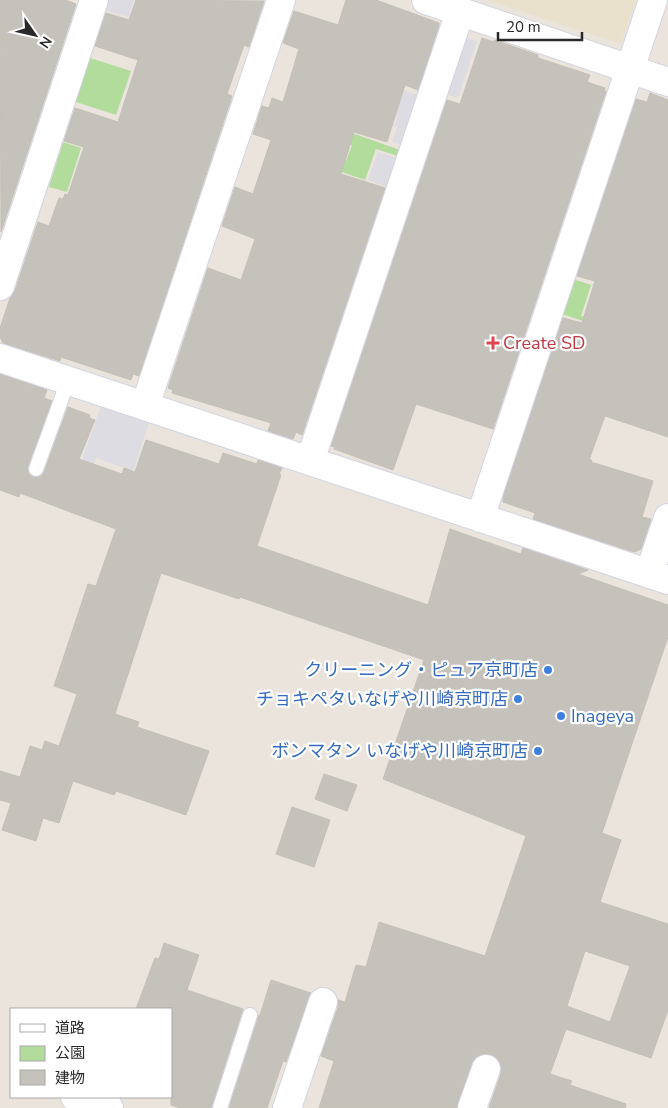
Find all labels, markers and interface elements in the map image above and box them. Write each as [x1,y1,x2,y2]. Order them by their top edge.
north arrow [10,10,60,60]
scale bar [498,10,582,42]
text: 20 m [506,17,541,37]
text: N [35,32,56,52]
place label: Create SD [503,331,585,355]
marker: Create SD [487,337,499,349]
place label: クリーニング・ピュア京町店 [304,658,538,682]
marker: クリーニング・ピュア京町店 [542,664,554,676]
place label: チョキペタいなげや川崎京町店 [256,687,508,711]
marker: チョキペタいなげや川崎京町店 [512,693,524,705]
place label: Inageya [571,704,634,728]
marker: Inageya [555,710,567,722]
place label: ボンマタン いなげや川崎京町店 [271,739,528,763]
marker: ボンマタン いなげや川崎京町店 [532,745,544,757]
legend [10,1008,172,1098]
text: 道路 [55,1018,85,1038]
text: 公園 [55,1043,85,1063]
text: 建物 [55,1068,85,1088]

